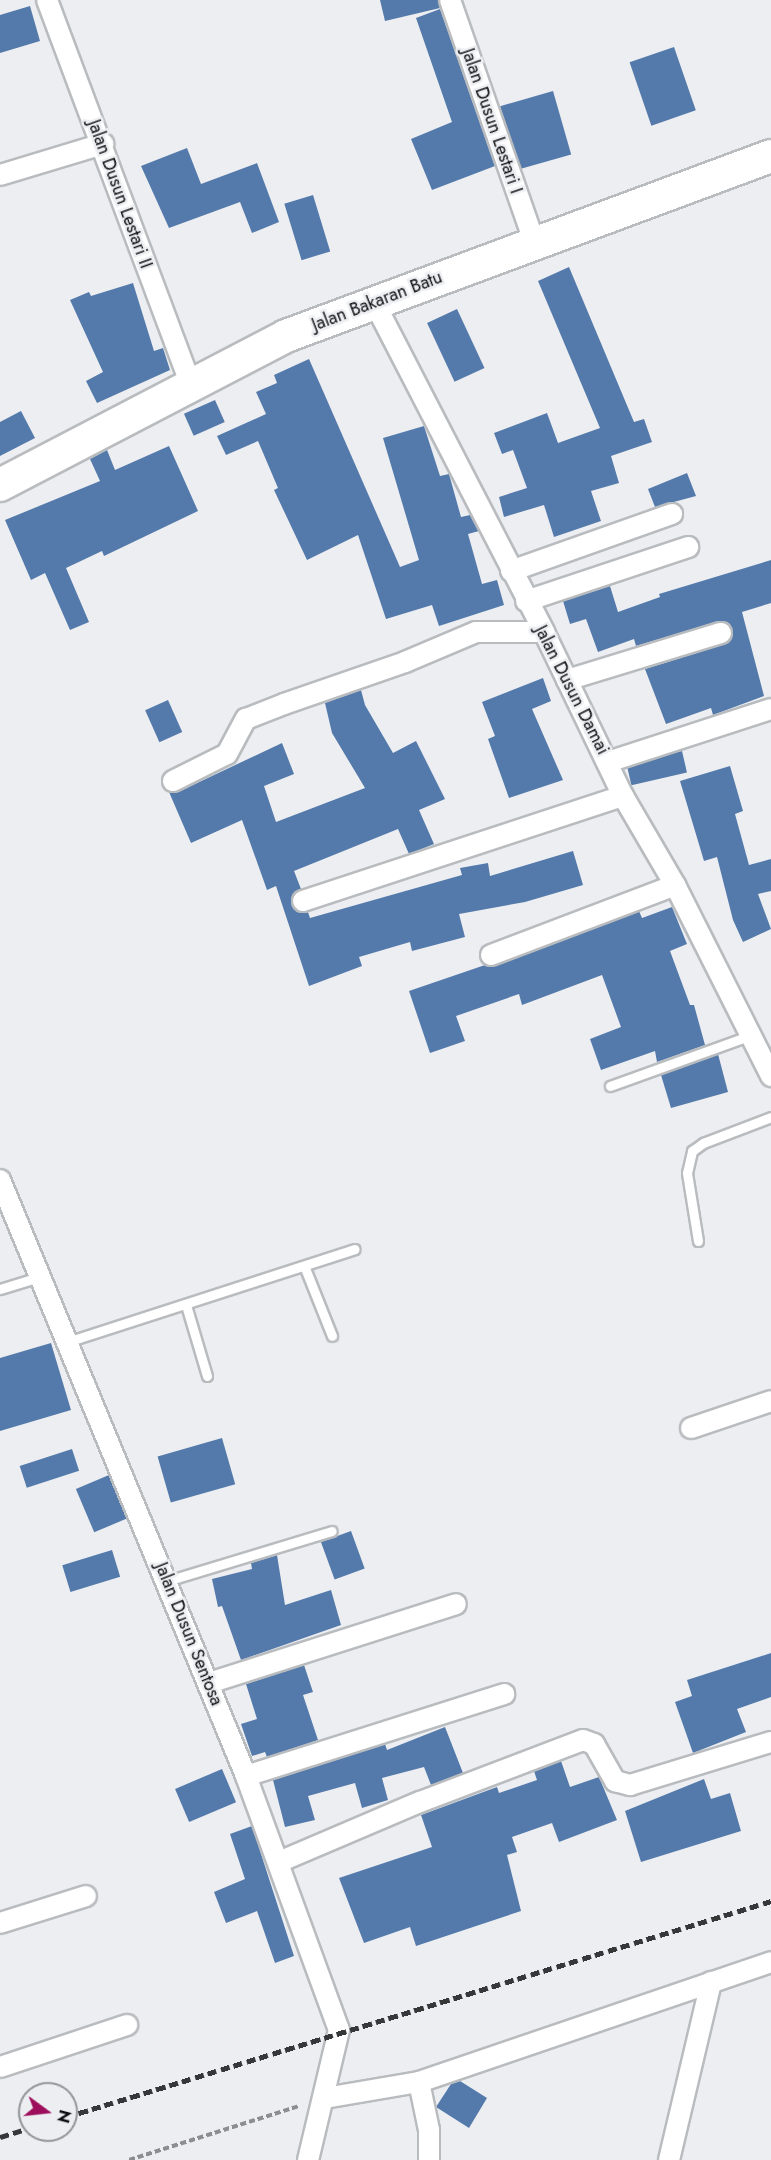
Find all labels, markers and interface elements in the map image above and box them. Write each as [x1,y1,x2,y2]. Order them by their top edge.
street label: Jalan Dusun Lestari I [457,46,527,196]
street label: Jalan Dusun Lestari II [83,117,157,271]
street label: Jalan Bakaran Batu [309,266,445,336]
street label: Jalan Dusun Damai [530,622,614,758]
street label: Jalan Dusun Sentosa [150,1559,228,1709]
north arrow [18,2082,78,2142]
text: N [51,2107,77,2125]

